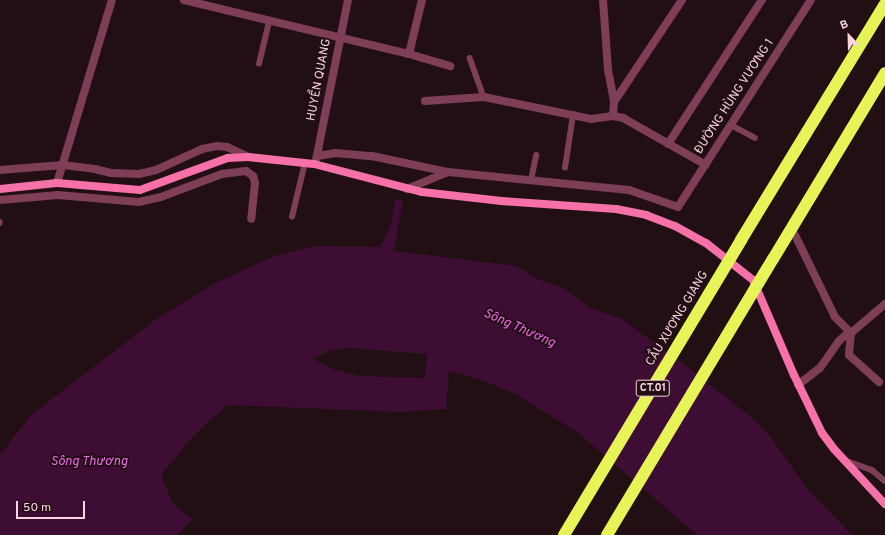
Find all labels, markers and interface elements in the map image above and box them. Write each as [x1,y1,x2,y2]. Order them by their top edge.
north arrow [829,16,869,56]
text: B [838,17,851,33]
street label: ĐƯỜNG HÙNG VƯƠNG 1 [692,37,778,157]
street label: HUYỀN QUANG [305,38,335,122]
street label: CẦU XƯƠNG GIANG [644,269,712,369]
water label: Sông Thương [480,306,558,352]
road number: CT.01 [635,379,671,397]
water label: Sông Thương [50,454,128,470]
scale bar [18,493,87,519]
text: 50 m [23,500,51,516]

